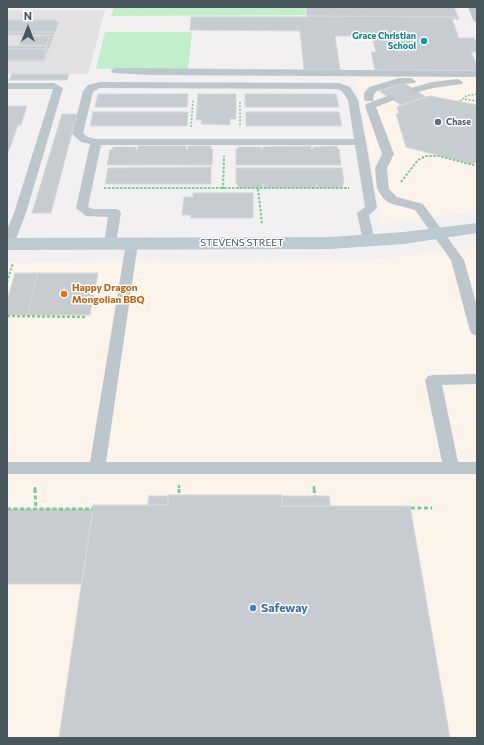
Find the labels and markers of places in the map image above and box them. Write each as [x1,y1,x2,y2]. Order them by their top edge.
place label: Grace Christian School [352,31,416,52]
marker: Grace Christian School [419,36,429,46]
marker: Chase [433,117,443,127]
place label: Chase [446,117,471,127]
place label: Happy Dragon Mongolian BBQ [72,282,145,306]
marker: Happy Dragon Mongolian BBQ [59,289,69,299]
place label: Safeway [261,601,308,615]
marker: Safeway [248,603,258,613]

